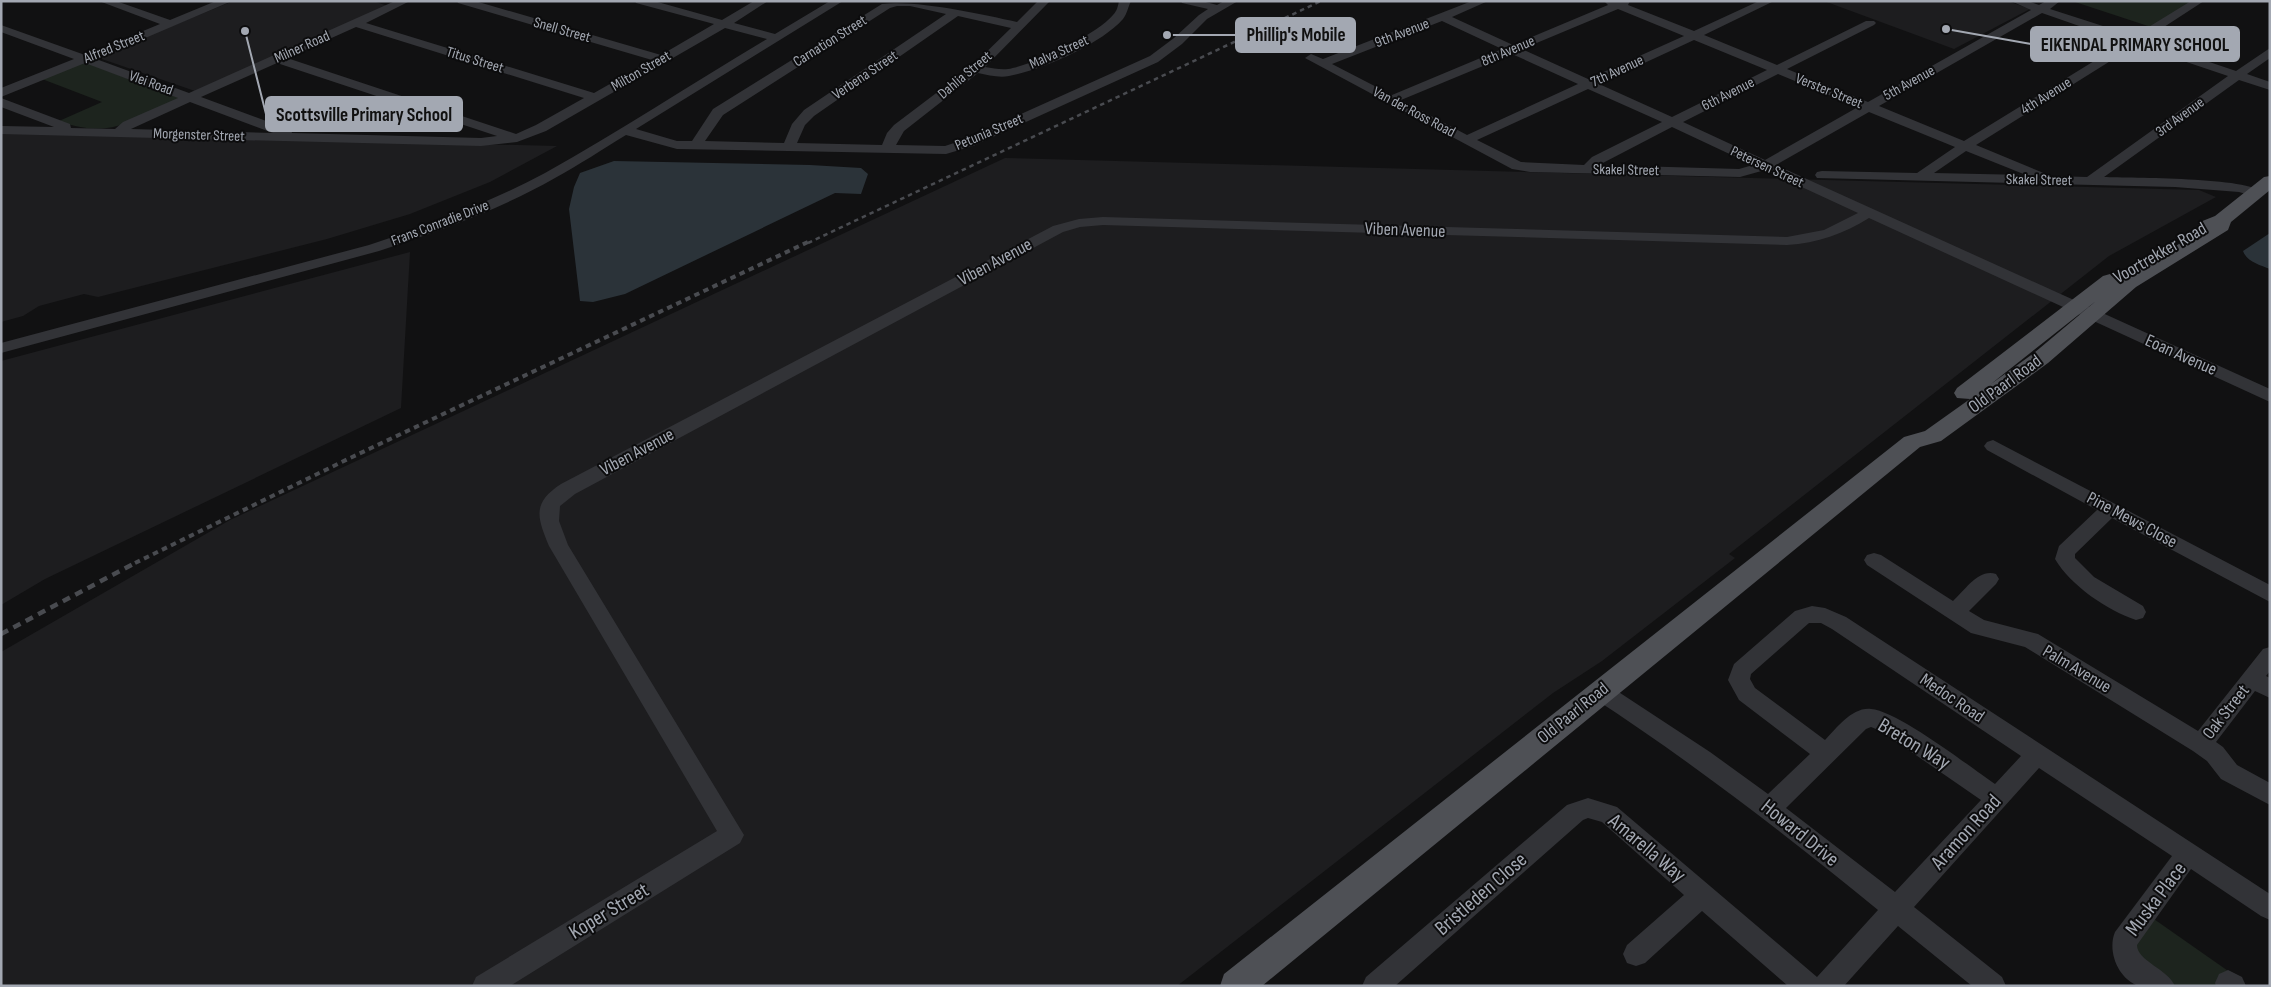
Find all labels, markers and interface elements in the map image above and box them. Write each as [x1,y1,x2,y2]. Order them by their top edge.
street label: Carnation Street [790,11,871,71]
street label: Snell Street [531,13,593,47]
street label: 9th Avenue [1372,14,1432,52]
callout: Phillip's Mobile [1236,18,1355,52]
text: Phillip's Mobile [1247,24,1346,47]
street label: Alfred Street [80,26,148,68]
street label: Milner Road [271,26,333,68]
callout: EIKENDAL PRIMARY SCHOOL [2031,27,2239,61]
street label: Malva Street [1026,30,1092,73]
street label: 8th Avenue [1478,31,1538,71]
text: EIKENDAL PRIMARY SCHOOL [2041,34,2230,57]
street label: Titus Street [444,42,506,78]
street label: Milton Street [608,46,675,96]
street label: Verbena Street [829,46,902,104]
street label: Dahlia Street [934,47,996,103]
street label: 7th Avenue [1588,51,1646,91]
street label: 5th Avenue [1880,61,1938,105]
street label: Vlei Road [126,66,176,100]
street label: Verster Street [1793,69,1866,113]
street label: 6th Avenue [1698,73,1758,115]
street label: 4th Avenue [2017,73,2075,119]
street label: Van der Ross Road [1369,82,1459,142]
street label: 3rd Avenue [2152,93,2208,141]
callout: Scottsville Primary School [266,97,462,131]
text: Scottsville Primary School [276,104,452,127]
street label: Petunia Street [952,109,1026,155]
street label: Morgenster Street [153,124,246,146]
street label: Petersen Street [1727,142,1807,192]
street label: Skakel Street [1593,160,1660,180]
street label: Skakel Street [2006,170,2073,190]
street label: Frans Conradie Drive [389,196,491,250]
street label: Viben Avenue [1364,218,1446,242]
street label: Voortrekker Road [2110,218,2210,288]
street label: Viben Avenue [954,234,1036,290]
street label: Eoan Avenue [2142,330,2220,380]
street label: Old Paarl Road [1964,350,2046,418]
street label: Viben Avenue [596,424,678,480]
street label: Pine Mews Close [2083,487,2181,553]
street label: Palm Avenue [2039,640,2115,698]
street label: Medoc Road [1916,669,1988,727]
street label: Old Paarl Road [1533,678,1613,748]
street label: Oak Street [2198,680,2254,743]
street label: Breton Way [1873,713,1955,775]
street label: Aramon Road [1925,789,2006,876]
street label: Howard Drive [1756,794,1844,872]
street label: Amarella Way [1602,808,1691,888]
street label: Bristleden Close [1430,847,1532,941]
street label: Muska Place [2120,857,2192,941]
street label: Koper Street [565,877,653,945]

